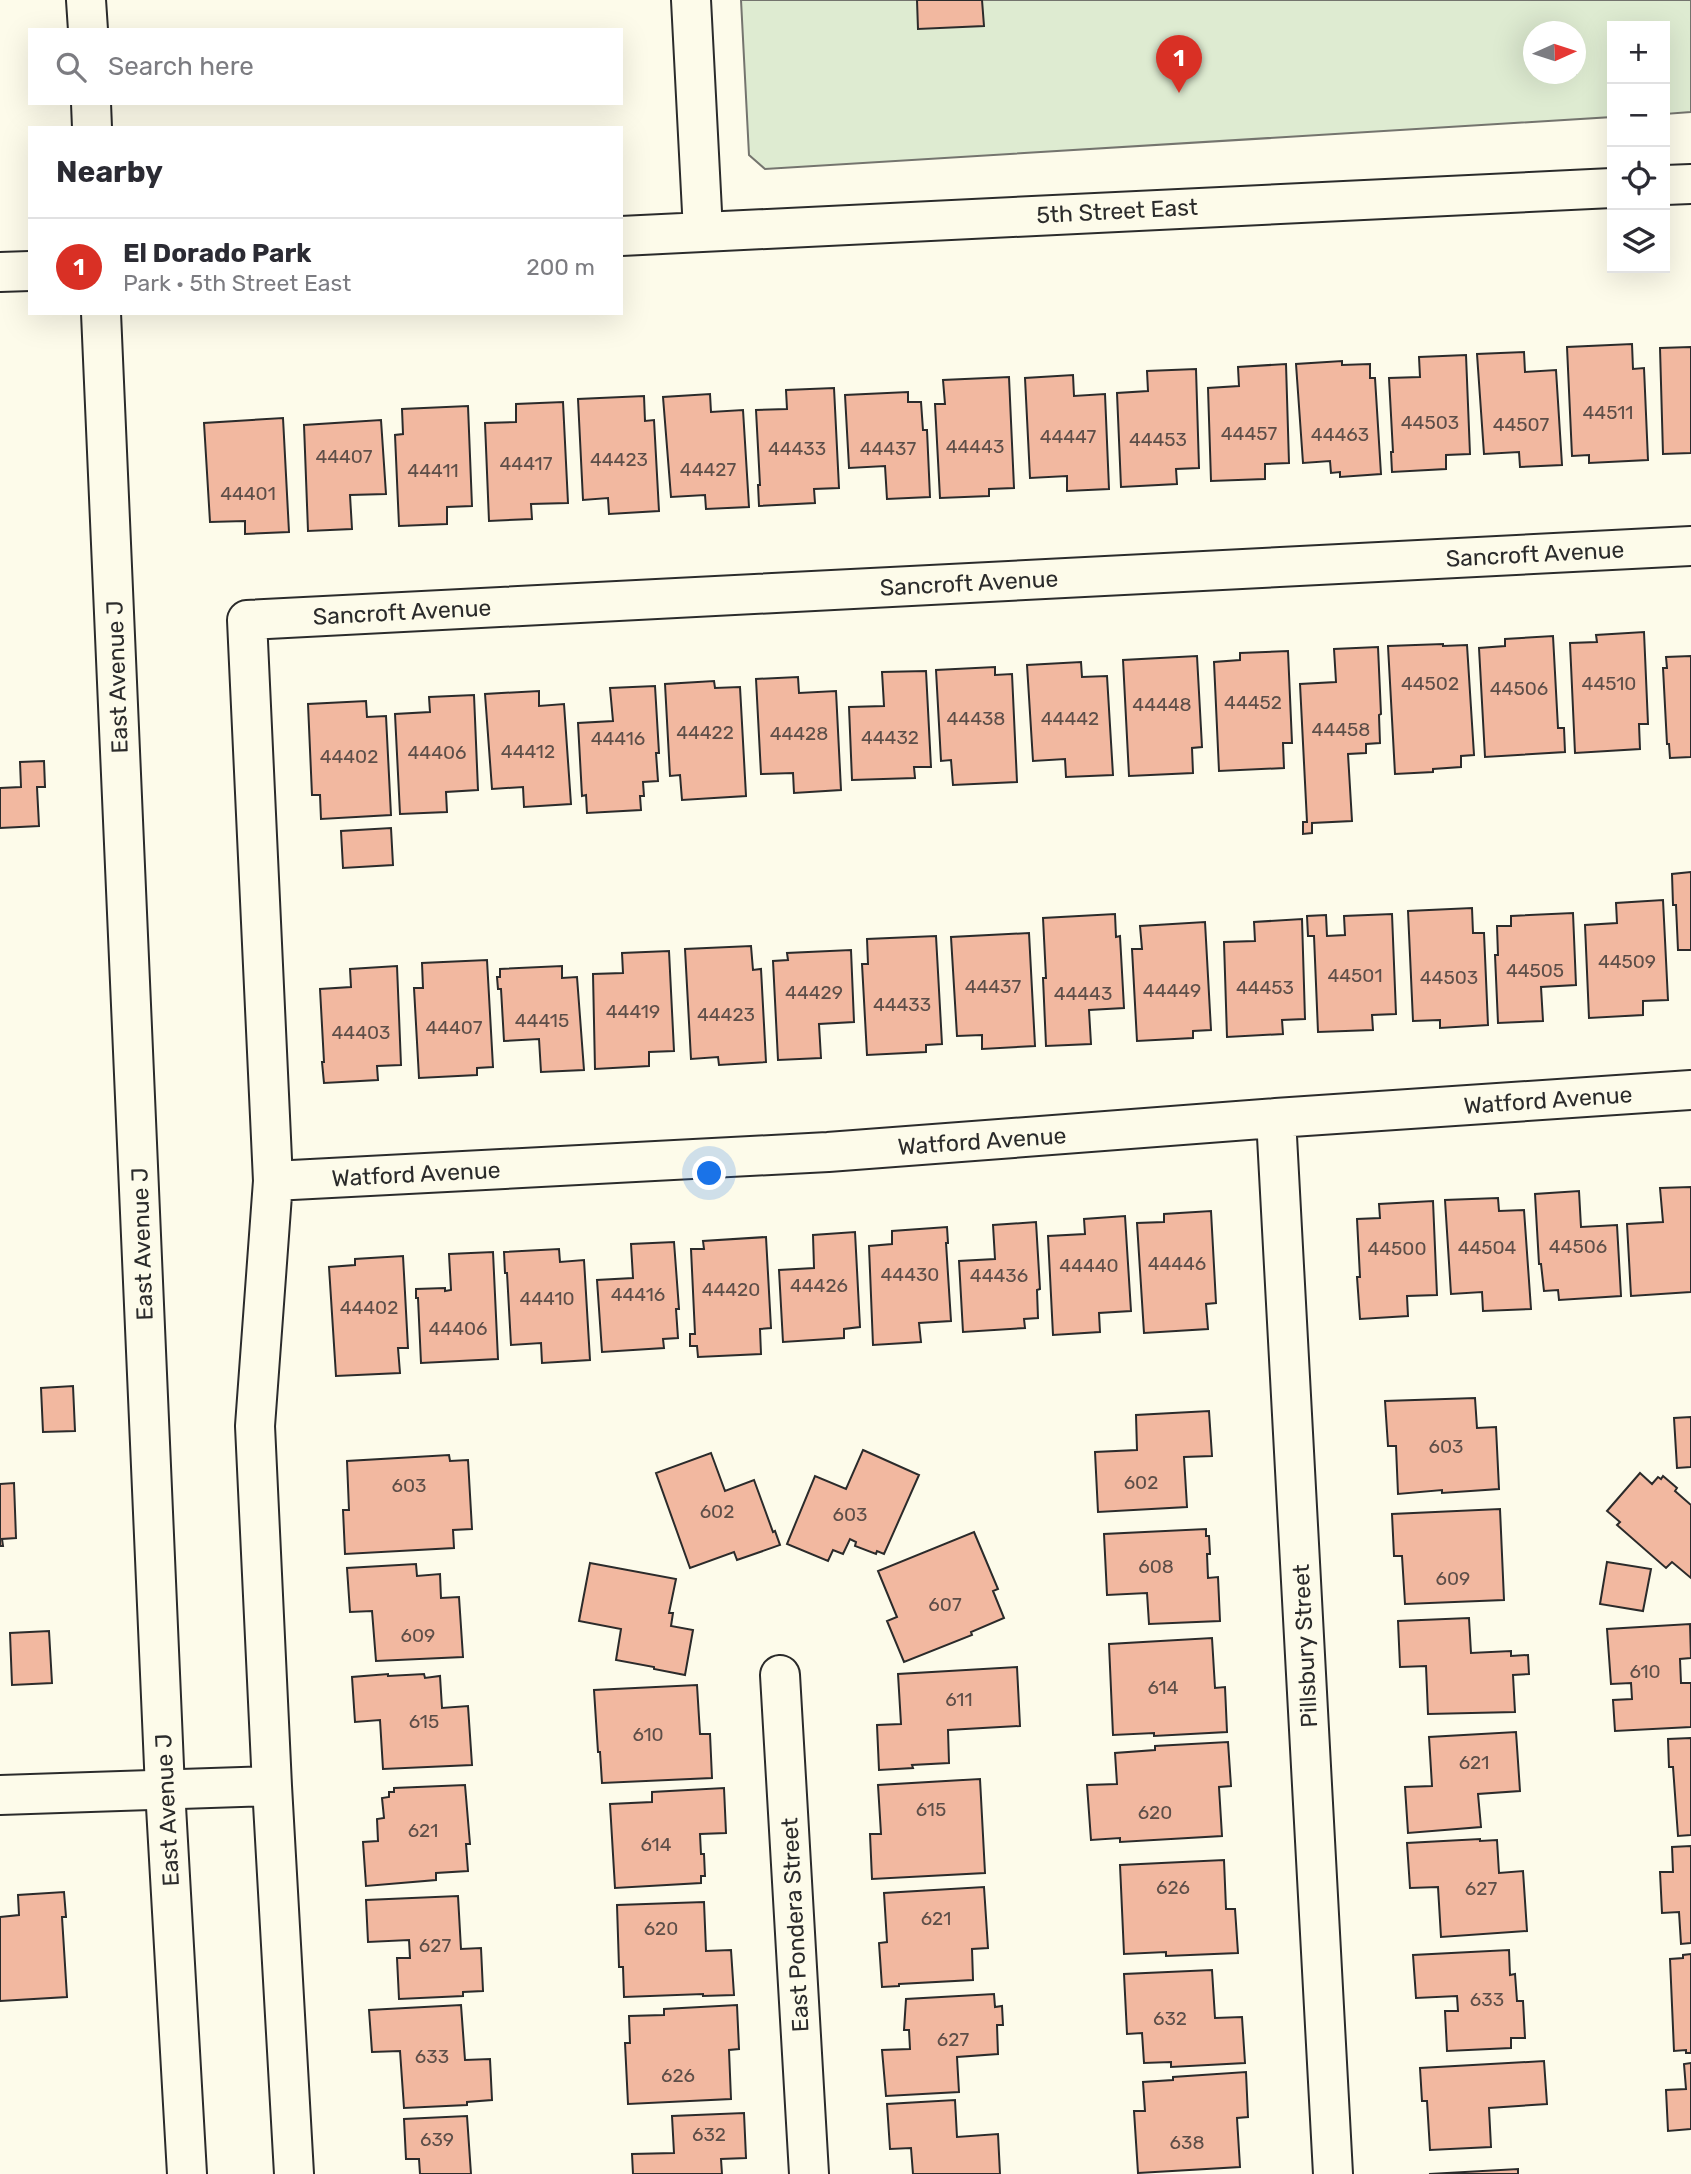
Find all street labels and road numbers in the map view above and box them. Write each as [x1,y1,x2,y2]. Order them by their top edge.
street label: 5th Street East [1035,193,1199,229]
street label: Sancroft Avenue [1445,535,1625,573]
street label: Sancroft Avenue [879,564,1059,602]
street label: Sancroft Avenue [312,593,492,631]
street label: East Avenue J [100,600,134,754]
street label: Watford Avenue [1463,1080,1633,1120]
street label: Watford Avenue [897,1121,1067,1161]
street label: Watford Avenue [331,1156,501,1192]
street label: East Avenue J [125,1167,159,1321]
street label: Pillsbury Street [1287,1564,1323,1728]
street label: East Avenue J [149,1733,185,1887]
street label: East Pondera Street [775,1817,815,2033]

